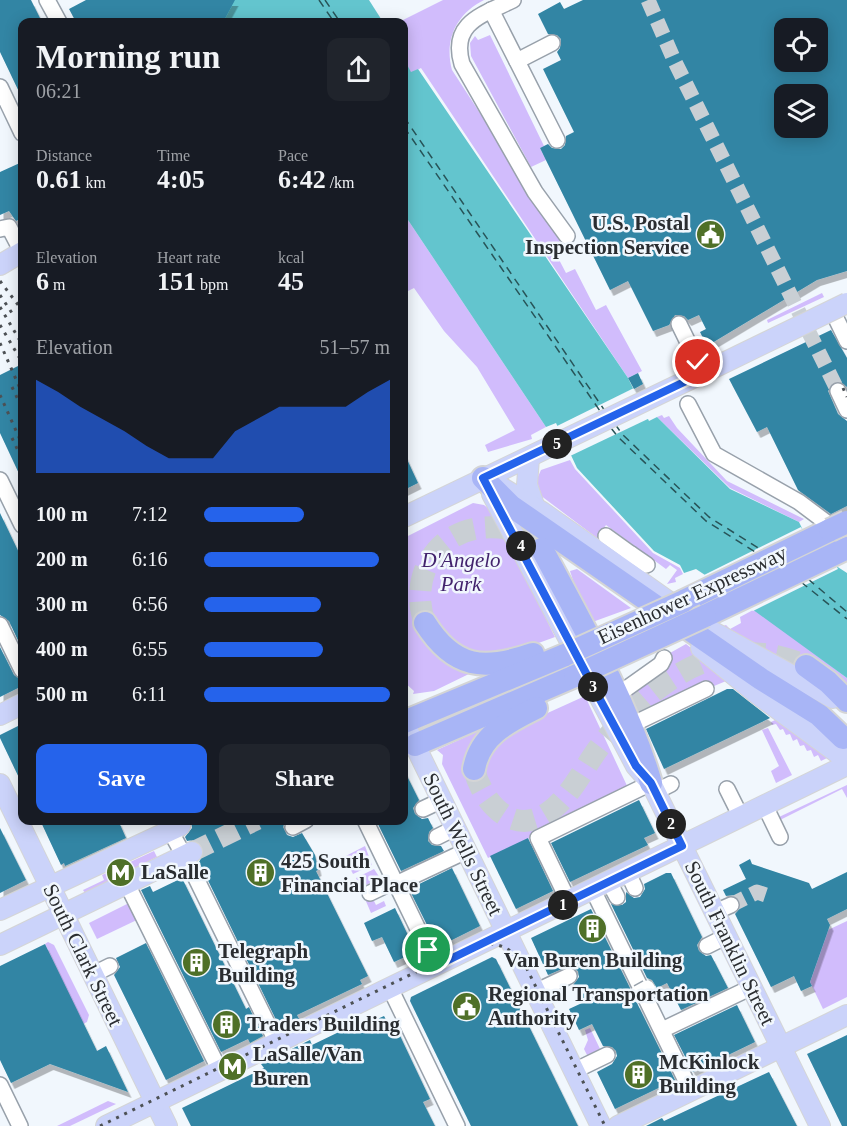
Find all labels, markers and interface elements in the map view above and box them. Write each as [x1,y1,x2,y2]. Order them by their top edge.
map controls [774,18,828,138]
button: locate [774,18,828,72]
button: share [327,38,390,101]
text: Morning run [36,39,220,75]
text: 06:21 [36,80,82,102]
button: layers [774,84,828,138]
text: Distance [36,147,92,164]
text: Time [157,147,190,164]
text: Pace [278,147,308,164]
text: 0.61 [36,165,82,194]
text: 4:05 [157,165,205,194]
text: 6:42 [278,165,326,194]
text: km [82,174,106,191]
text: /km [326,174,355,191]
place label: U.S. Postal Inspection Service [525,211,689,259]
public building icon: U.S. Postal Inspection Service [694,219,726,251]
text: Elevation [36,249,97,266]
text: Heart rate [157,249,221,266]
text: kcal [278,249,305,266]
text: 6 [36,267,49,296]
text: 151 [157,267,196,296]
text: 45 [278,267,304,296]
text: m [49,276,65,293]
text: bpm [196,276,228,293]
text: Elevation [36,336,113,358]
text: 51–57 m [319,336,390,358]
pin [672,336,723,387]
icon: check [681,345,714,378]
pin: 5 [542,429,572,459]
text: 5 [553,435,561,452]
text: 100 m [36,503,88,525]
text: 7:12 [132,503,168,525]
pin: 4 [506,531,536,561]
text: 4 [517,537,525,554]
street label: Eisenhower Expressway [594,540,791,649]
text: 200 m [36,548,88,570]
text: 6:16 [132,548,168,570]
park label: D'Angelo Park [420,548,501,596]
text: 300 m [36,593,88,615]
text: 6:56 [132,593,168,615]
text: 400 m [36,638,88,660]
text: 6:55 [132,638,168,660]
pin: 3 [578,672,608,702]
text: 3 [589,678,597,695]
text: 500 m [36,683,88,705]
text: 6:11 [132,683,167,705]
button: Save [36,744,207,813]
button: Share [219,744,390,813]
street label: South Wells Street [418,769,508,919]
pin: 2 [656,809,686,839]
text: 2 [667,815,675,832]
place label: 425 South Financial Place [281,849,418,897]
metro station icon: LaSalle [104,856,136,888]
building icon: 425 South Financial Place [244,857,276,889]
street label: South Franklin Street [680,857,780,1029]
place label: LaSalle [141,860,209,884]
street label: South Clark Street [38,880,128,1030]
pin: 1 [548,890,578,920]
text: 1 [559,896,567,913]
building icon: Van Buren Building [577,913,609,945]
pin [402,924,453,975]
icon: arrive [411,933,444,966]
place label: Telegraph Building [218,939,309,987]
building icon: Telegraph Building [181,947,213,979]
place label: Van Buren Building [504,948,683,972]
place label: Regional Transportation Authority [488,982,709,1030]
public building icon: Regional Transportation Authority [451,990,483,1022]
building icon: Traders Building [210,1008,242,1040]
place label: Traders Building [247,1012,401,1036]
place label: LaSalle/Van Buren [253,1042,362,1090]
metro station icon: LaSalle/Van Buren [216,1050,248,1082]
place label: McKinlock Building [659,1050,760,1098]
building icon: McKinlock Building [622,1058,654,1090]

